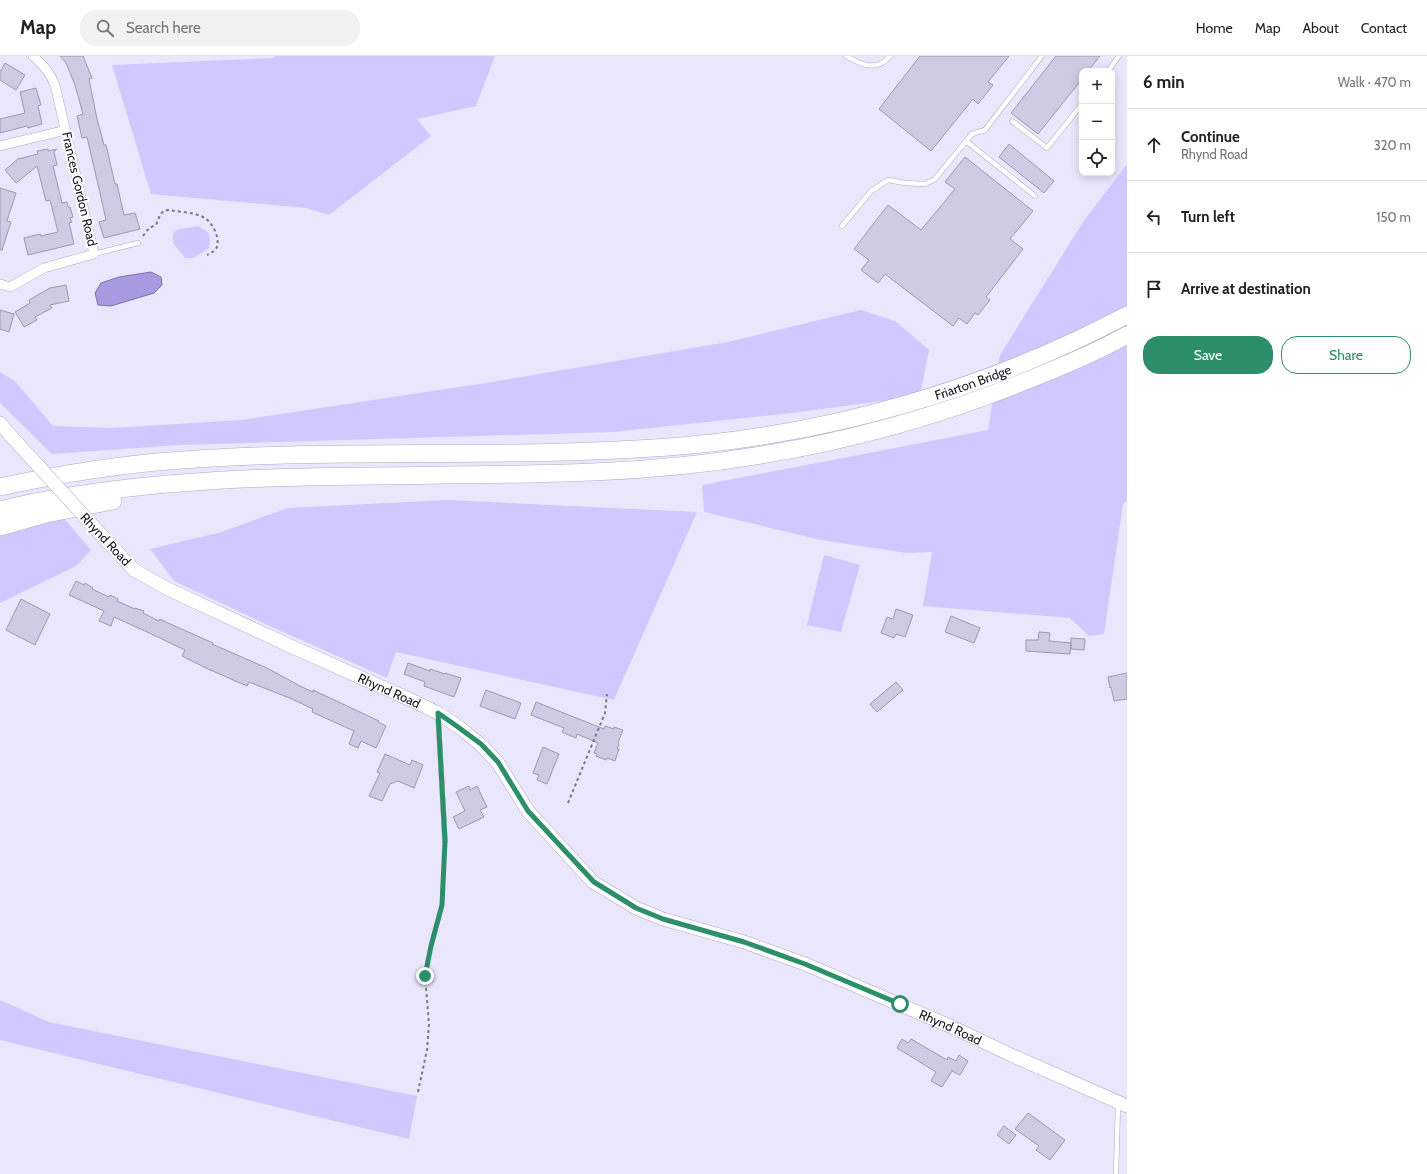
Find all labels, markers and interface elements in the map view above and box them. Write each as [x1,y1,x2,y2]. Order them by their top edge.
search box [80,10,360,46]
text: Map [20,16,56,39]
icon: search [94,17,116,39]
text: Search here [126,19,201,37]
text: Home [1196,19,1233,37]
text: Map [1255,19,1280,37]
text: About [1302,19,1339,37]
text: Contact [1361,19,1407,37]
map controls [1079,68,1115,176]
button: + [1079,68,1115,104]
text: 6 min [1143,72,1185,92]
text: Walk · 470 m [1338,74,1411,90]
button: − [1079,104,1115,140]
text: Continue [1181,128,1240,146]
street label: Frances Gordon Road [59,130,101,248]
icon: ahead [1143,134,1165,156]
text: 320 m [1374,137,1411,153]
button: locate [1079,140,1115,176]
text: Rhynd Road [1181,146,1248,162]
icon: left [1143,206,1165,228]
text: Turn left [1181,208,1235,226]
text: 150 m [1376,209,1411,225]
icon: arrive [1143,278,1165,300]
text: Arrive at destination [1181,280,1311,298]
button: Save [1143,336,1273,374]
button: Share [1281,336,1411,374]
street label: Friarton Bridge [933,361,1014,403]
street label: Rhynd Road [77,509,135,569]
street label: Rhynd Road [356,669,423,711]
route end [416,967,434,985]
route start [891,995,909,1013]
street label: Rhynd Road [917,1006,984,1048]

